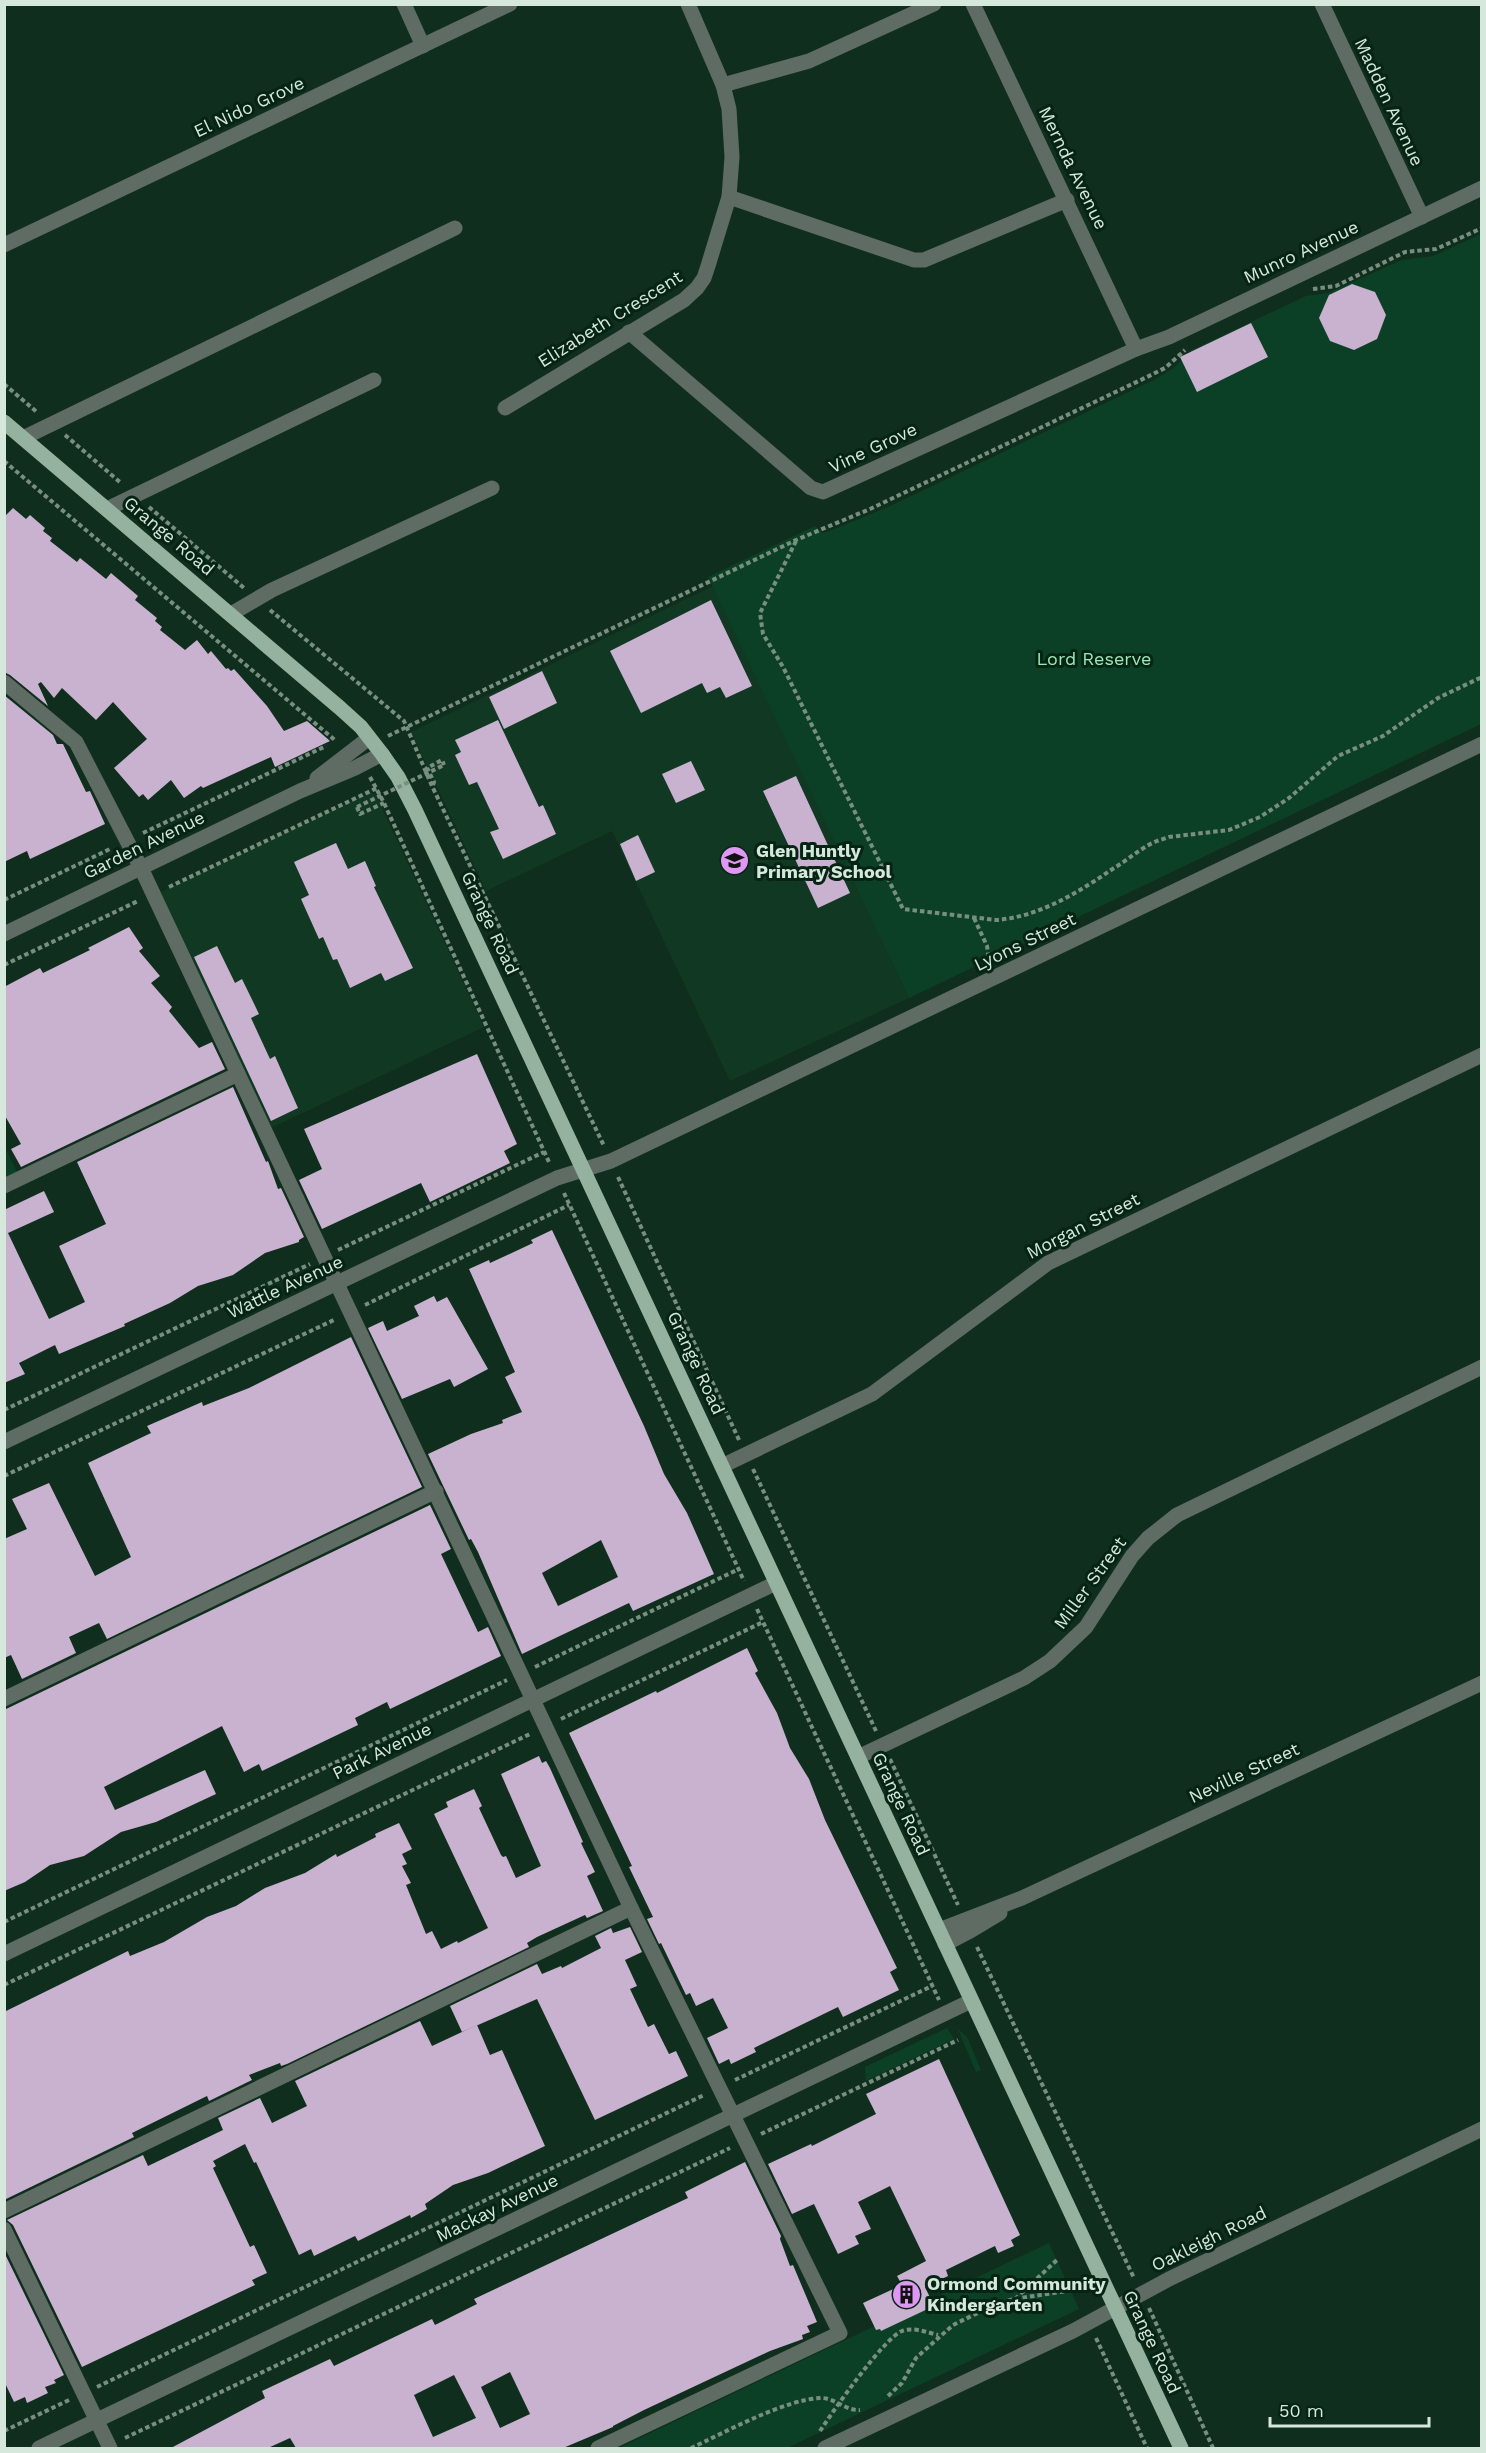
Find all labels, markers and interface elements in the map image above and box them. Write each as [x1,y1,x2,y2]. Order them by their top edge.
street label: Madden Avenue [1351,35,1428,169]
street label: El Nido Grove [190,72,307,141]
street label: Mernda Avenue [1035,103,1112,233]
street label: Munro Avenue [1240,216,1362,287]
street label: Elizabeth Crescent [534,265,686,371]
street label: Vine Grove [825,418,920,477]
street label: Grange Road [120,492,219,579]
park label: Lord Reserve [1037,648,1151,669]
street label: Garden Avenue [80,806,208,883]
place label: Glen Huntly Primary School [756,840,892,882]
school or university icon: Glen Huntly Primary School [719,845,751,877]
street label: Grange Road [457,868,524,978]
street label: Lyons Street [971,908,1079,975]
street label: Morgan Street [1023,1188,1143,1263]
street label: Wattle Avenue [224,1251,346,1323]
street label: Grange Road [663,1308,730,1418]
street label: Miller Street [1049,1532,1130,1633]
street label: Park Avenue [329,1718,435,1784]
street label: Neville Street [1185,1738,1303,1807]
street label: Grange Road [868,1749,935,1859]
street label: Mackay Avenue [432,2169,561,2246]
street label: Oakleigh Road [1148,2202,1270,2275]
place label: Ormond Community Kindergarten [927,2273,1107,2315]
building icon: Ormond Community Kindergarten [890,2278,922,2310]
street label: Grange Road [1119,2287,1186,2397]
scale bar [1270,2390,1429,2428]
text: 50 m [1279,2400,1324,2421]

